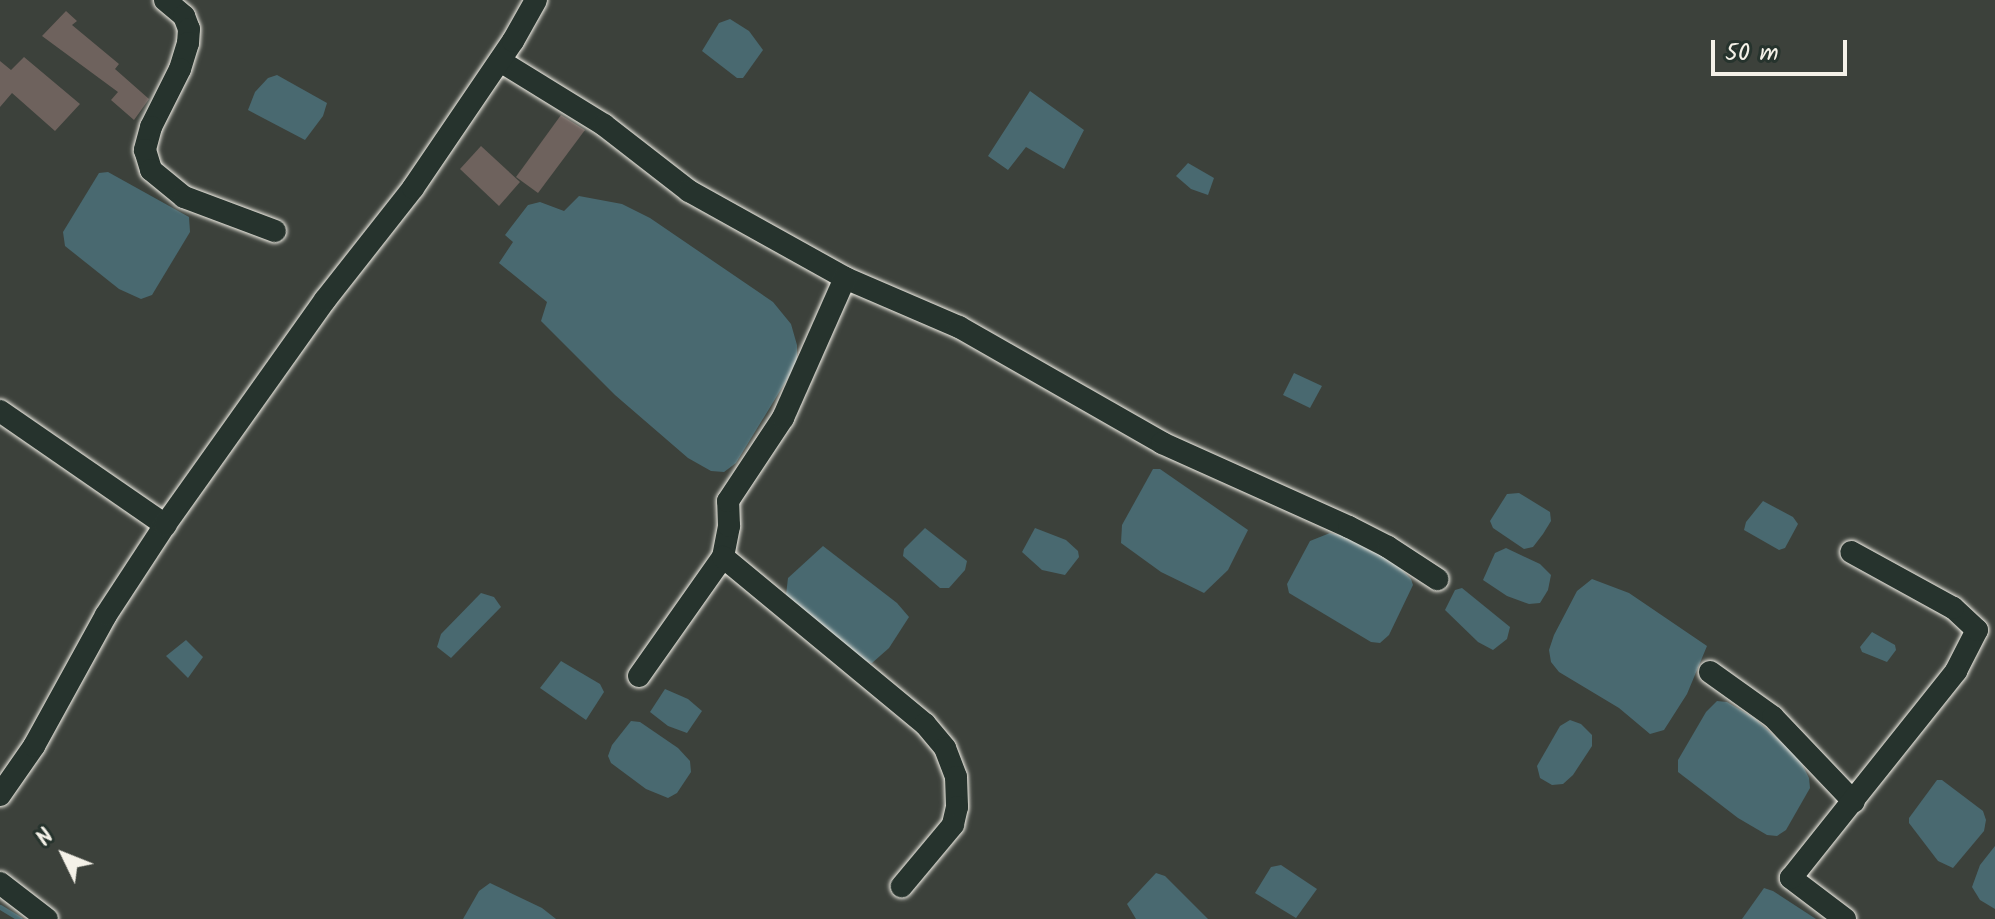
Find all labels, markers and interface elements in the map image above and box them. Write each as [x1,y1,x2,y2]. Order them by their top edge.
scale bar [1715,24,1851,74]
text: 50 m [1725,34,1779,73]
north arrow [24,815,104,895]
text: N [29,821,64,855]

